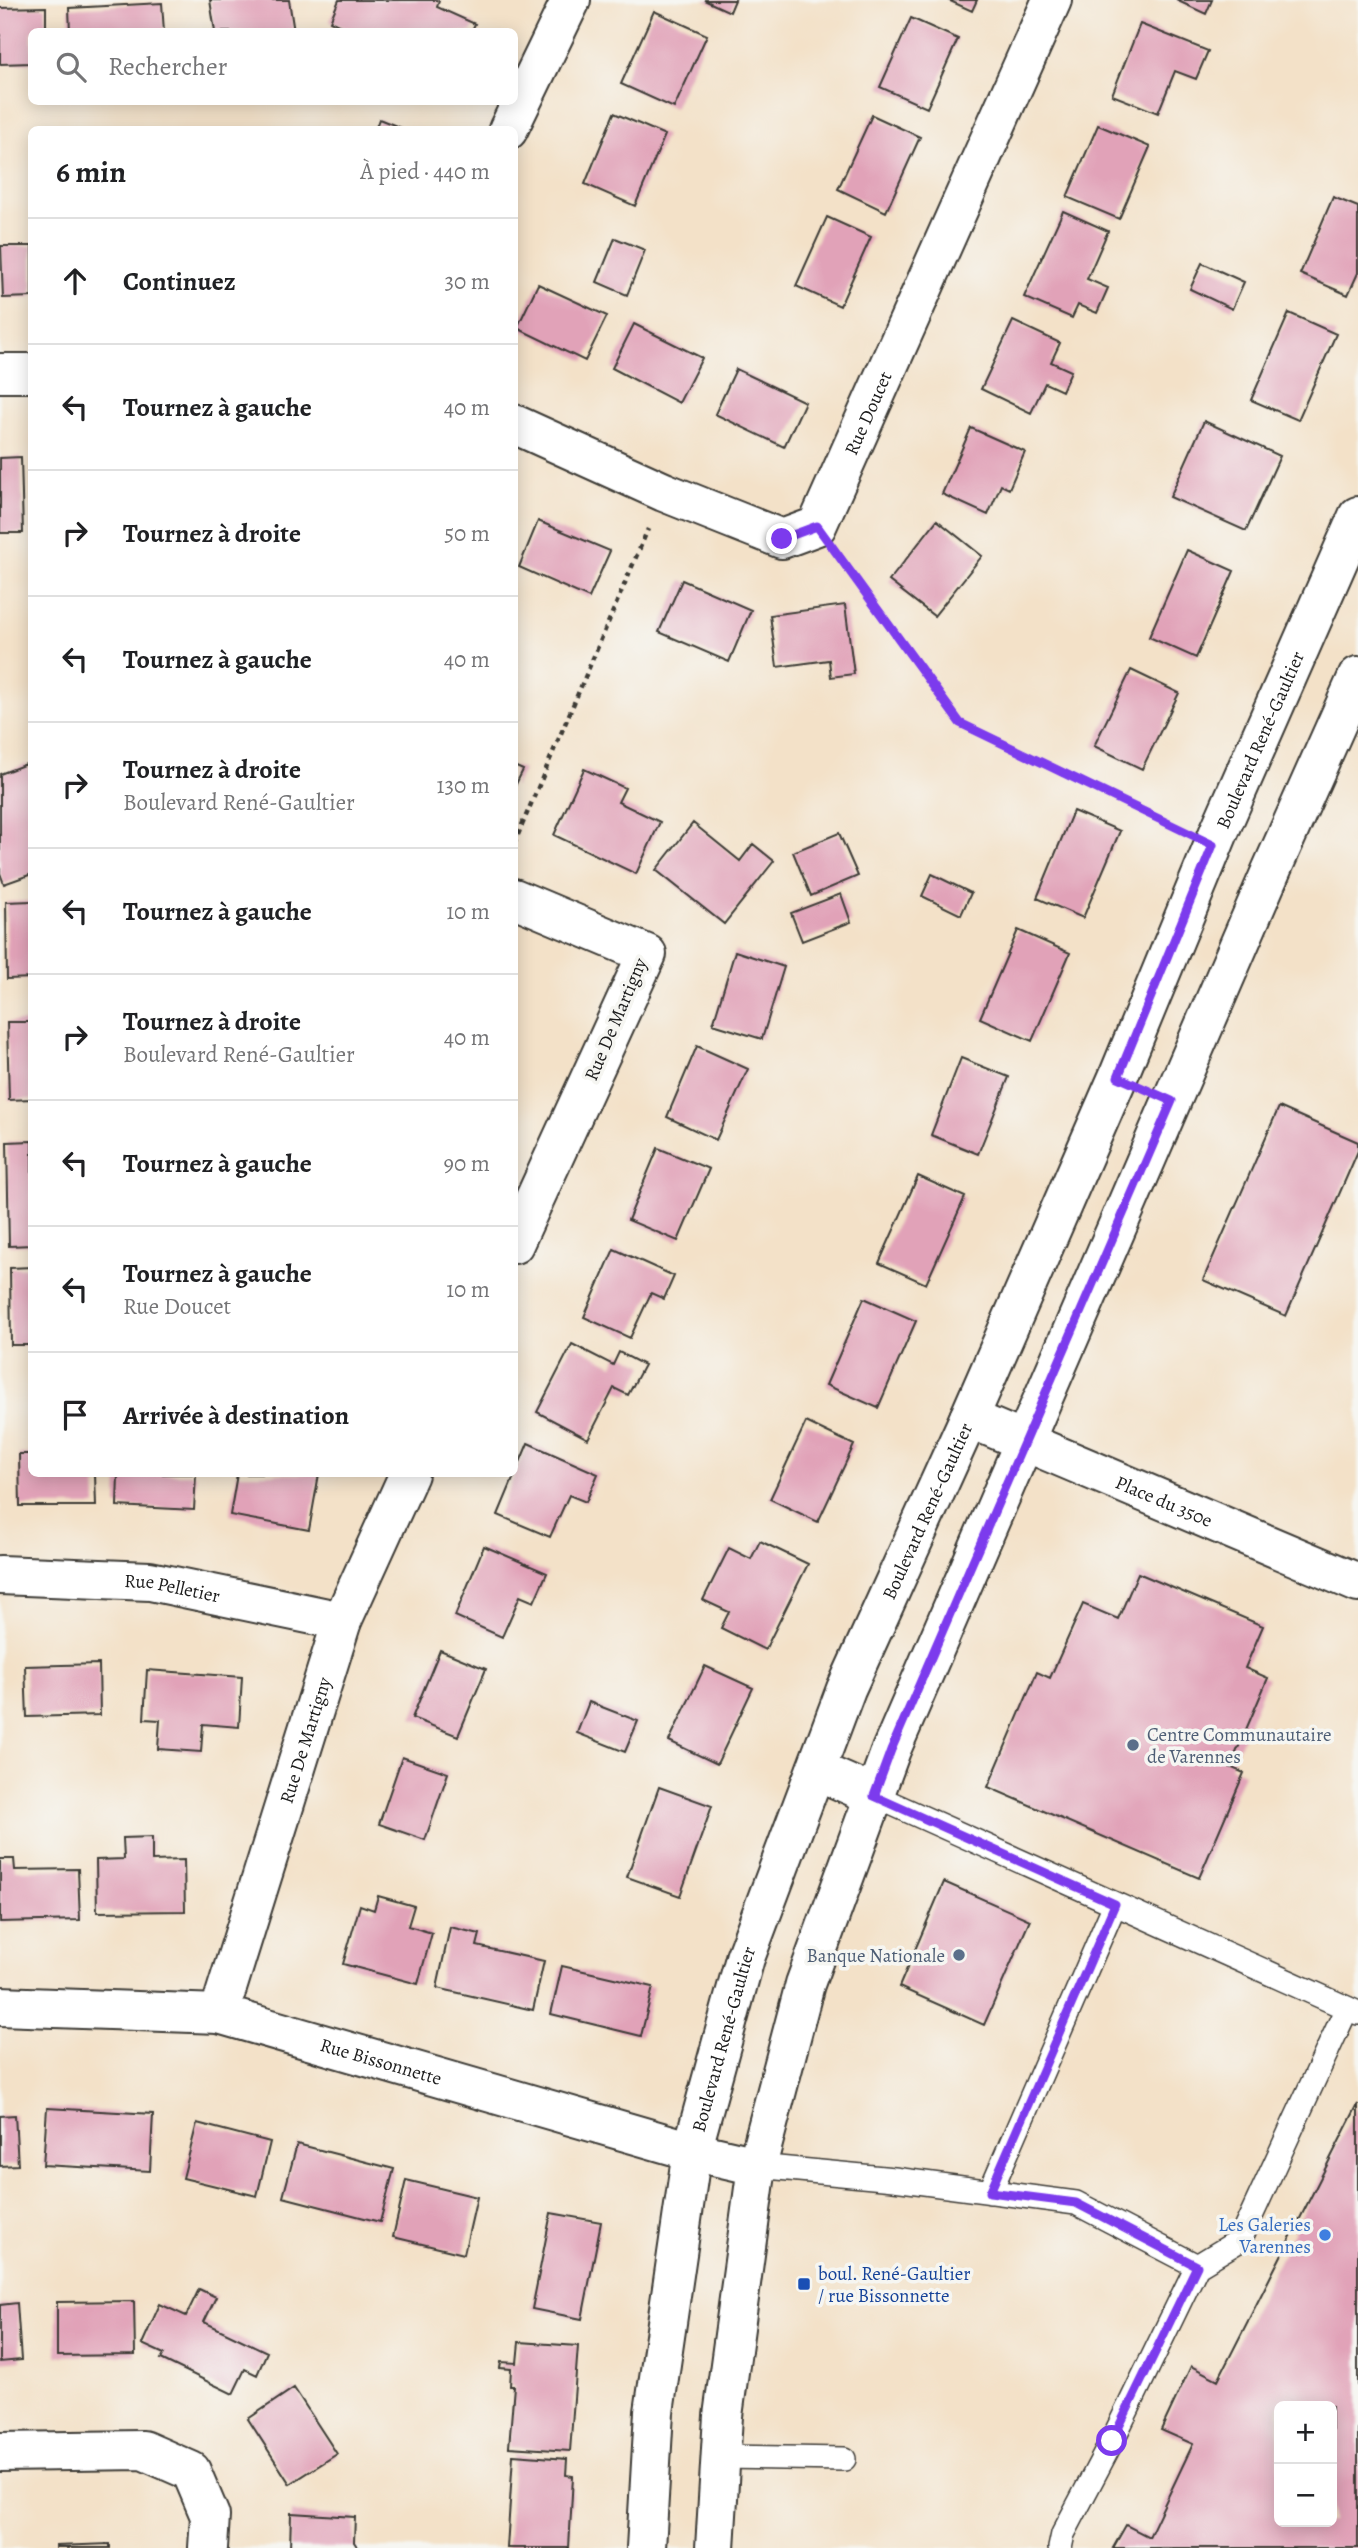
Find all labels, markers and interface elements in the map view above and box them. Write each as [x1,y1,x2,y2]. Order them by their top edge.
search box [28,28,518,105]
icon: search [52,48,90,86]
text: Rechercher [108,49,228,84]
text: 6 min [56,152,126,192]
text: À pied · 440 m [360,156,490,187]
icon: ahead [56,262,94,300]
text: Continuez [123,264,236,299]
text: 30 m [444,266,490,297]
street label: Rue Doucet [838,367,899,459]
icon: left [56,388,94,426]
text: Tournez à gauche [123,390,312,425]
text: 40 m [444,392,490,423]
icon: right [56,514,94,552]
text: Tournez à droite [123,516,301,551]
text: 50 m [444,518,490,549]
route end [766,523,797,554]
icon: left [56,640,94,678]
text: Tournez à gauche [123,642,312,677]
text: 40 m [444,644,490,675]
street label: Boulevard René-Gaultier [1210,647,1311,833]
text: Tournez à droite [123,752,301,787]
icon: right [56,766,94,804]
text: 130 m [437,770,490,801]
text: Boulevard René-Gaultier [123,787,355,818]
icon: left [56,892,94,930]
text: Tournez à gauche [123,894,312,929]
text: 10 m [446,896,490,927]
street label: Rue De Martigny [578,954,654,1085]
text: Tournez à droite [123,1004,301,1039]
icon: right [56,1018,94,1056]
text: 40 m [444,1022,490,1053]
text: Boulevard René-Gaultier [123,1039,355,1070]
icon: left [56,1144,94,1182]
text: Tournez à gauche [123,1146,312,1181]
text: 90 m [444,1148,490,1179]
text: Tournez à gauche [123,1256,312,1291]
icon: left [56,1270,94,1308]
text: 10 m [446,1274,490,1305]
text: Rue Doucet [123,1291,231,1322]
icon: arrive [56,1396,94,1434]
text: Arrivée à destination [123,1398,349,1433]
street label: Boulevard René-Gaultier [876,1419,979,1604]
street label: Place du 350e [1111,1470,1216,1534]
street label: Rue Pelletier [124,1568,222,1609]
street label: Rue De Martigny [274,1674,338,1807]
place label: Centre Communautaire de Varennes [1147,1722,1332,1770]
marker: Centre Communautaire de Varennes [1125,1737,1141,1753]
street label: Boulevard René-Gaultier [686,1943,762,2135]
place label: Banque Nationale [806,1943,945,1969]
marker: Banque Nationale [951,1947,967,1963]
street label: Rue Bissonnette [317,2032,445,2092]
place label: Les Galeries Varennes [1218,2212,1311,2260]
marker: Les Galeries Varennes [1317,2227,1333,2243]
place label: boul. René-Gaultier / rue Bissonnette [818,2261,971,2309]
marker: boul. René-Gaultier / rue Bissonnette [796,2276,812,2292]
map controls [1274,2401,1337,2527]
button: + [1274,2401,1337,2464]
route start [1096,2425,1127,2456]
button: − [1274,2464,1337,2527]

